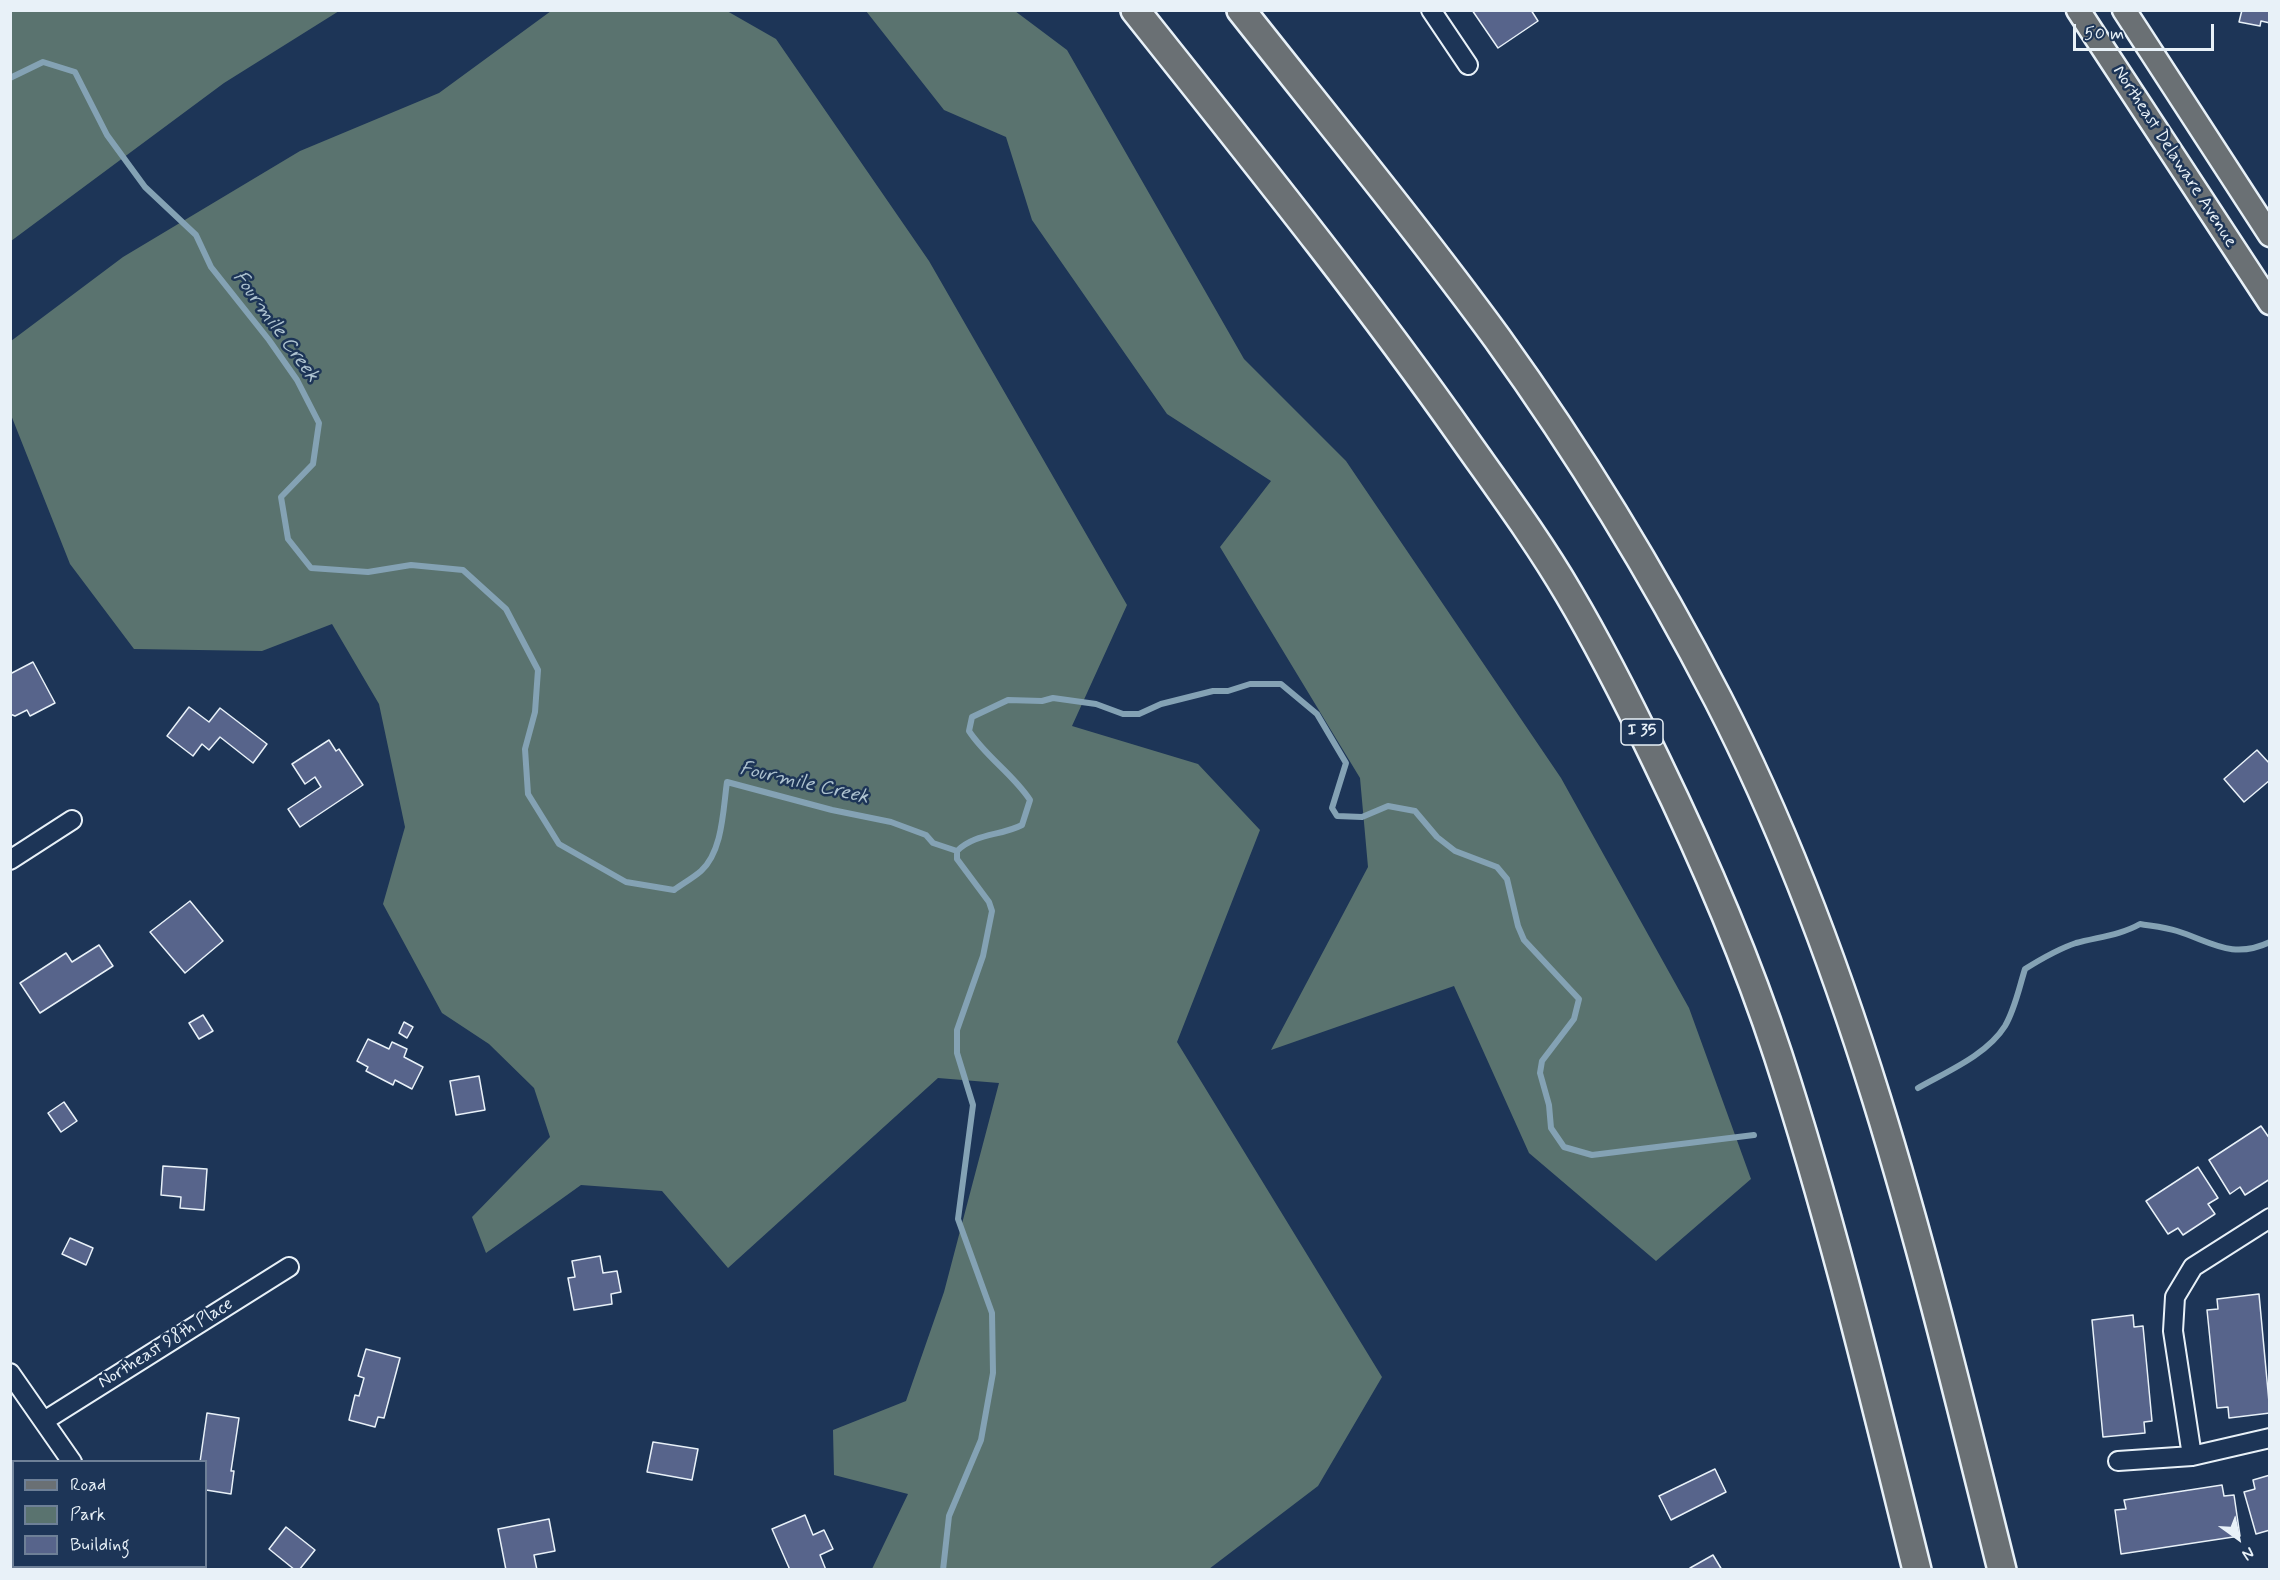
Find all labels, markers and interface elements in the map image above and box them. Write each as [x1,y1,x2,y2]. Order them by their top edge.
scale bar [2076,12,2217,50]
text: 50 m [2084,22,2124,46]
street label: Northeast Delaware Avenue [2107,62,2241,252]
water label: Fourmile Creek [227,267,323,387]
road number: I 35 [1621,719,1663,745]
water label: Fourmile Creek [737,758,871,810]
street label: Northeast 98th Place [95,1294,237,1394]
legend [12,1460,207,1568]
text: Road [70,1473,106,1497]
text: Park [70,1503,106,1527]
north arrow [2208,1508,2268,1568]
text: Building [70,1533,130,1557]
text: N [2238,1542,2258,1565]

